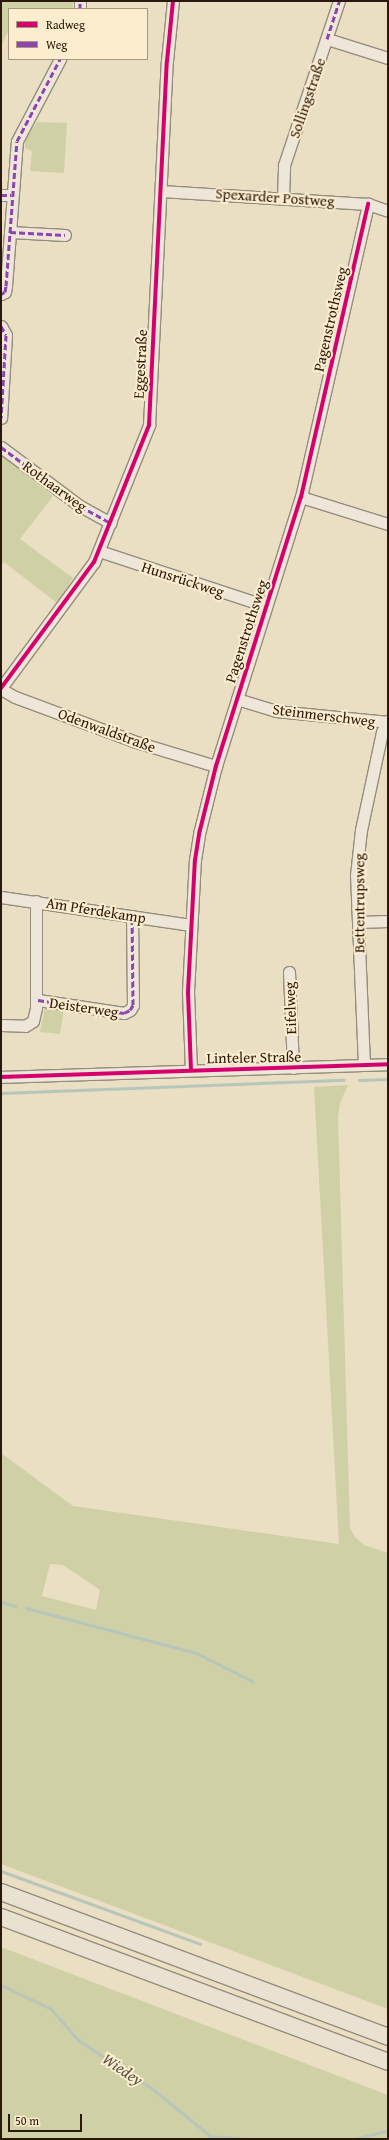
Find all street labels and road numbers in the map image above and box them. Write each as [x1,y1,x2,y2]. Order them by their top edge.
street label: Sollingstraße [285,55,329,141]
street label: Spexarder Postweg [215,184,335,210]
street label: Pagenstrothsweg [309,265,351,373]
street label: Eggestraße [129,329,151,399]
street label: Rothaarweg [19,457,91,515]
street label: Hunsrückweg [139,557,227,601]
street label: Pagenstrothsweg [221,577,271,685]
street label: Steinmerschweg [272,700,376,730]
street label: Odenwaldstraße [56,704,158,756]
street label: Bettentrupsweg [350,853,368,953]
street label: Am Pferdekamp [45,893,147,927]
street label: Eifelweg [280,981,300,1035]
street label: Deisterweg [48,993,120,1021]
street label: Linteler Straße [207,1047,301,1067]

